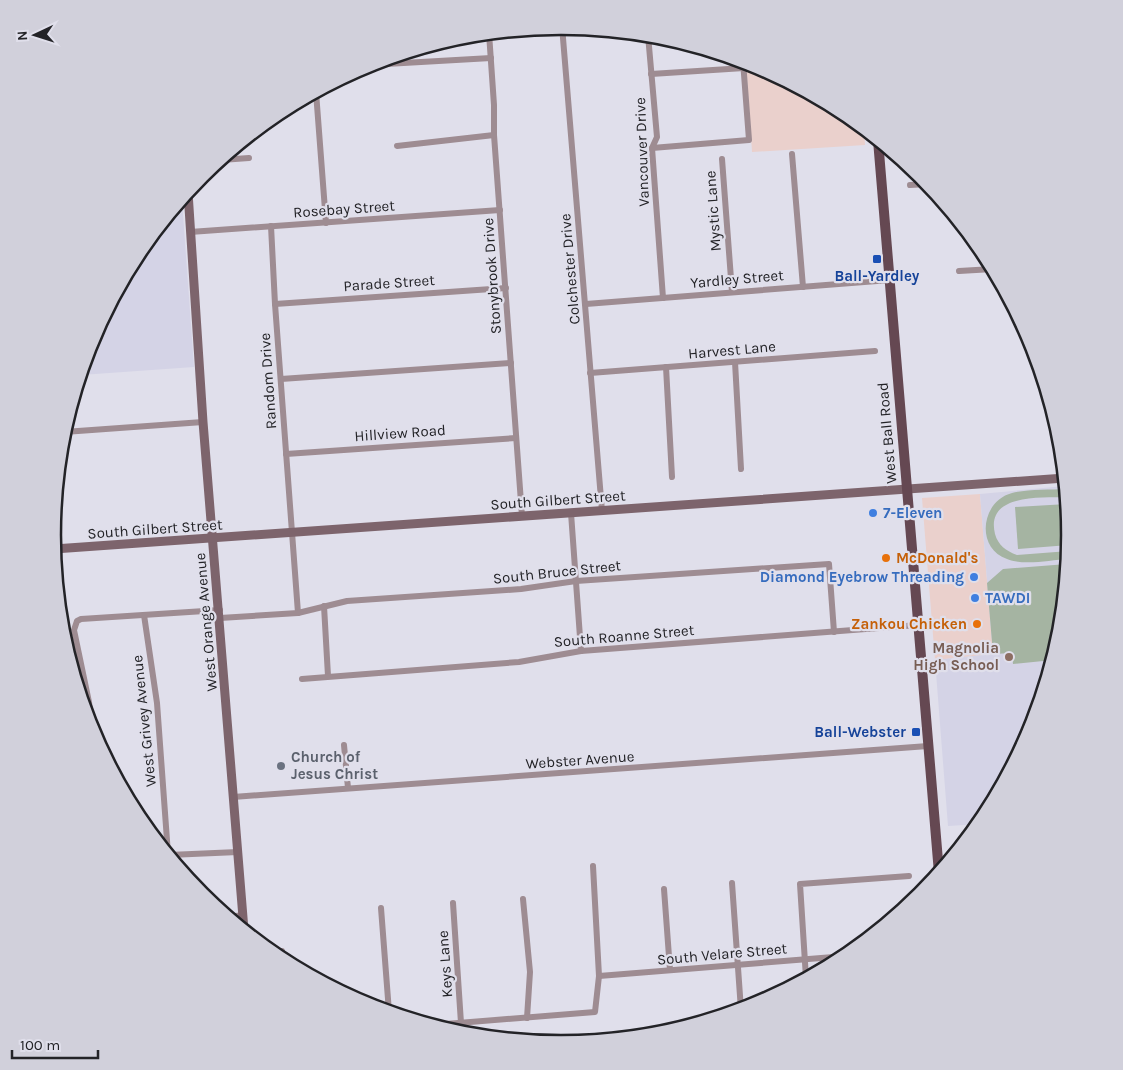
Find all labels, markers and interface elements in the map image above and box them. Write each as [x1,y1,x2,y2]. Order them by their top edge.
north arrow [10,10,60,60]
text: N [14,30,31,41]
street label: Vancouver Drive [631,97,653,207]
street label: Mystic Lane [701,170,725,252]
street label: Rosebay Street [293,196,396,222]
street label: Colchester Drive [556,213,584,325]
street label: Stonybrook Drive [479,217,505,335]
marker: Ball-Yardley [871,253,883,265]
street label: Yardley Street [690,266,785,292]
place label: Ball-Yardley [835,267,920,285]
street label: Parade Street [343,271,436,295]
street label: Random Drive [256,332,280,430]
street label: Harvest Lane [687,337,777,363]
street label: West Ball Road [874,382,900,484]
street label: Hillview Road [354,421,446,445]
street label: South Gilbert Street [490,486,626,514]
place label: 7-Eleven [883,504,942,522]
marker: 7-Eleven [867,507,879,519]
street label: South Gilbert Street [87,515,223,543]
place label: McDonald's [896,549,978,567]
street label: West Orange Avenue [191,552,221,692]
marker: McDonald's [880,552,892,564]
street label: South Bruce Street [492,556,622,588]
place label: Diamond Eyebrow Threading [760,568,964,586]
marker: Diamond Eyebrow Threading [968,571,980,583]
place label: TAWDI [985,589,1030,607]
marker: TAWDI [969,592,981,604]
place label: Zankou Chicken [851,615,967,633]
marker: Zankou Chicken [971,618,983,630]
street label: South Roanne Street [553,621,695,651]
place label: Magnolia High School [913,639,999,674]
marker: Magnolia High School [1003,651,1015,663]
street label: West Grivey Avenue [128,654,160,788]
place label: Ball-Webster [814,723,906,741]
marker: Ball-Webster [910,726,922,738]
street label: Webster Avenue [525,747,635,773]
place label: Church of Jesus Christ [291,748,378,783]
marker: Church of Jesus Christ [275,760,287,772]
street label: Keys Lane [434,930,456,998]
street label: South Velare Street [656,939,788,969]
scale bar [12,1028,99,1060]
text: 100 m [20,1036,60,1054]

